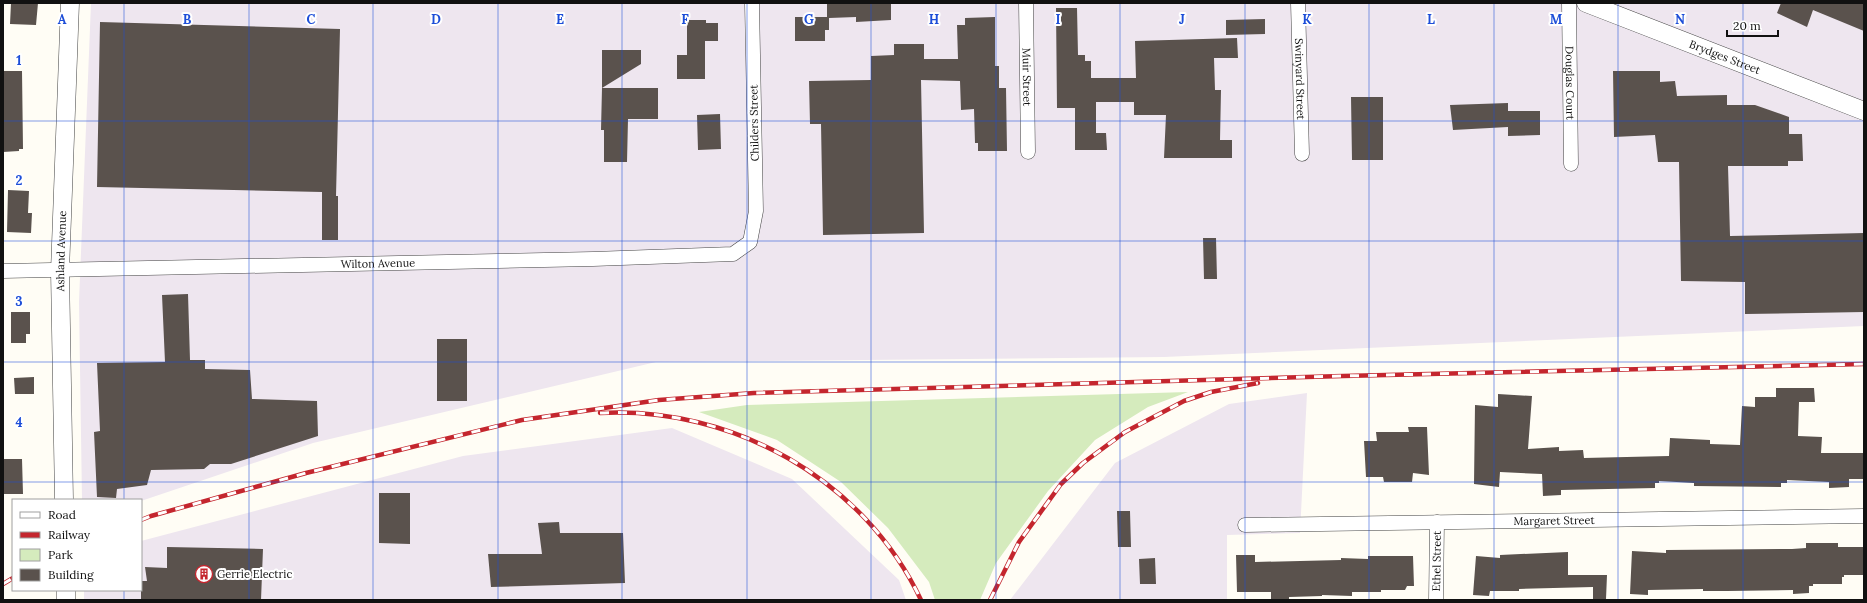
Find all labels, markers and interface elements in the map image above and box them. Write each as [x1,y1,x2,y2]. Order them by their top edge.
text: A [58,11,67,28]
text: B [183,11,192,28]
text: C [307,11,316,28]
text: D [431,11,441,28]
text: E [556,11,564,28]
text: F [681,11,689,28]
text: G [804,11,814,28]
text: H [929,11,939,28]
text: I [1055,11,1061,28]
text: J [1179,11,1185,28]
text: K [1302,11,1312,28]
text: L [1427,11,1435,28]
text: M [1550,11,1563,28]
text: N [1675,11,1685,28]
scale bar [1727,12,1778,38]
text: 20 m [1733,18,1761,33]
street label: Brydges Street [1687,37,1763,77]
street label: Swinyard Street [1292,38,1308,121]
street label: Douglas Court [1563,46,1577,121]
street label: Muir Street [1020,48,1034,107]
text: 1 [16,52,22,69]
street label: Childers Street [746,84,762,162]
text: 2 [16,172,23,189]
street label: Ashland Avenue [53,210,69,293]
street label: Wilton Avenue [341,256,415,271]
text: 3 [15,293,23,310]
text: 4 [15,414,23,431]
legend [12,499,142,591]
text: Road [48,507,76,522]
street label: Margaret Street [1513,513,1595,528]
text: Railway [48,527,91,542]
street label: Ethel Street [1429,530,1444,591]
text: Park [48,547,74,562]
building icon: Gerrie Electric [194,564,214,584]
text: Building [48,567,94,582]
place label: Gerrie Electric [217,567,292,581]

